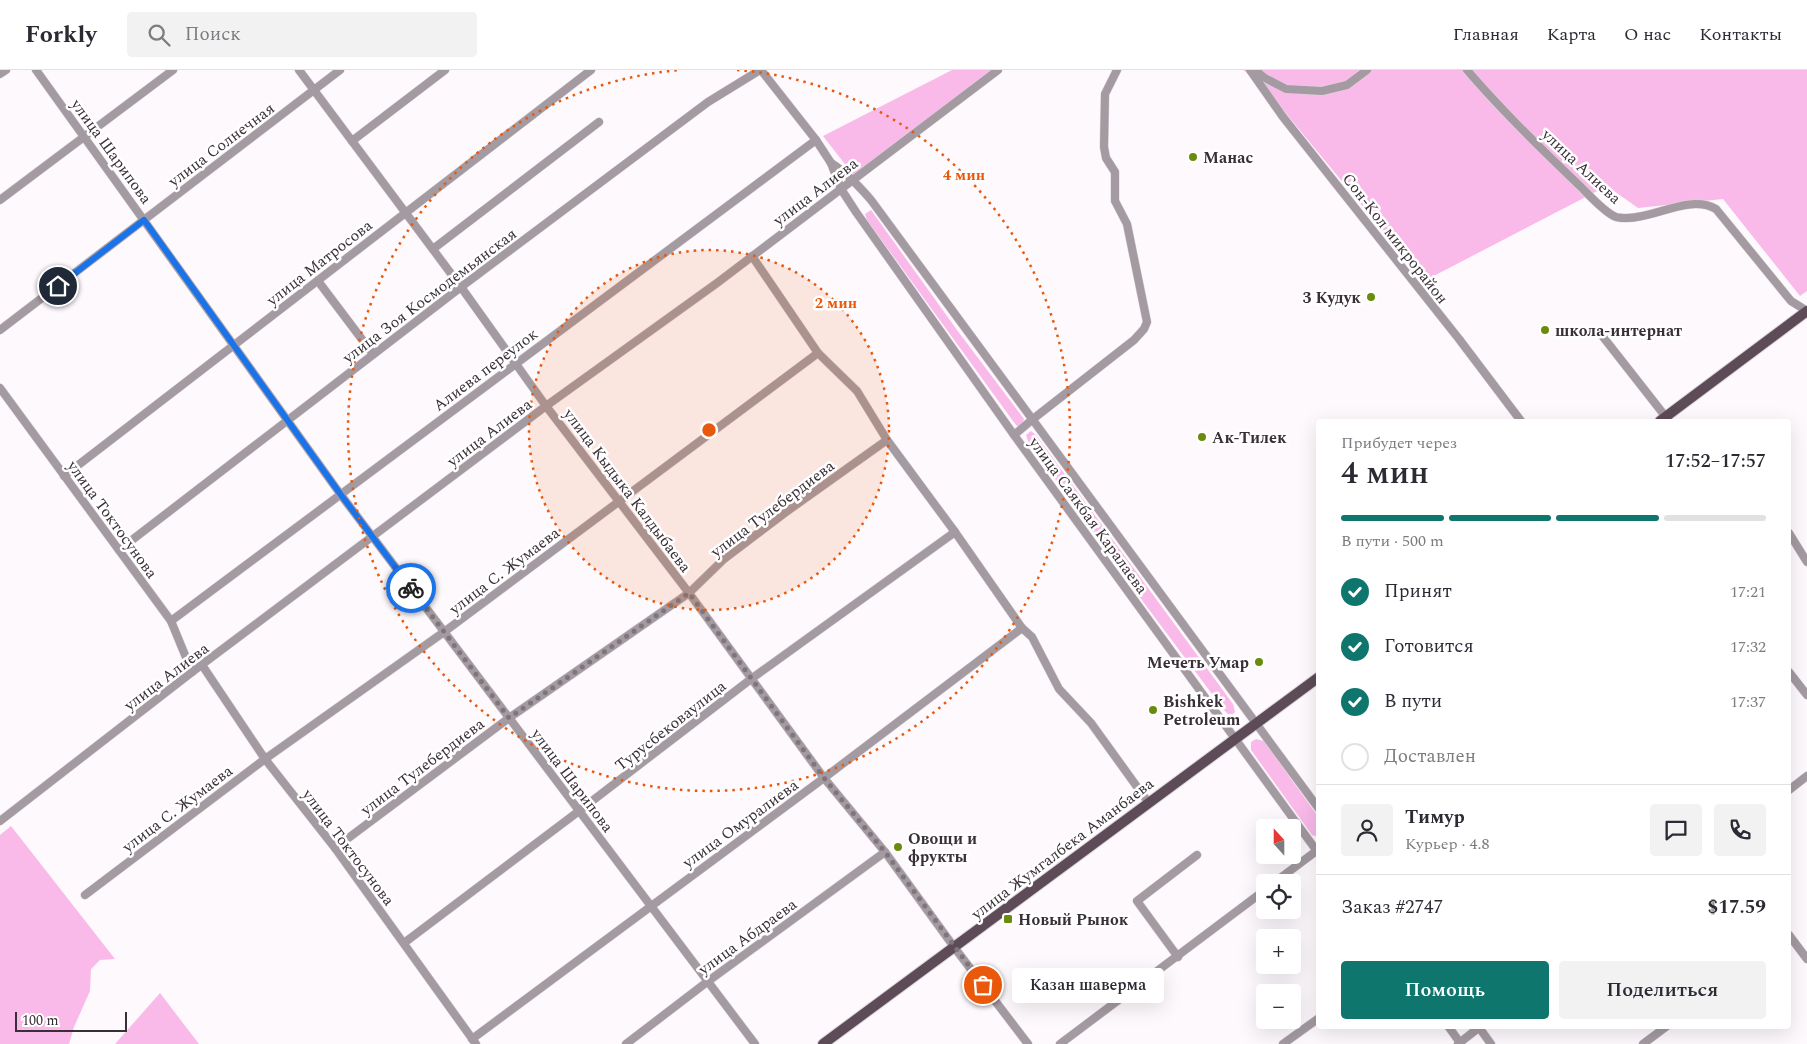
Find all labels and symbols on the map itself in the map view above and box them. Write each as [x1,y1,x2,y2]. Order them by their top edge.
street label: улица Шарипова [64,93,158,209]
street label: улица Солнечная [163,97,280,193]
street label: улица Алиева [1535,123,1627,210]
place label: Манас [1203,146,1253,170]
marker: Манас [1187,151,1199,163]
street label: улица Алиева [767,152,863,232]
text: 4 мин [943,164,985,187]
street label: Сон-Кол микрорайон [1336,168,1454,309]
street label: улица Матросова [261,214,378,312]
street label: улица Зоя Космодемьянская [337,222,522,370]
pin [37,265,79,307]
place label: 3 Кудук [1303,286,1361,310]
marker: 3 Кудук [1365,291,1377,303]
text: 2 мин [815,292,857,315]
place label: школа-интернат [1555,319,1682,343]
street label: Алиева переулок [428,322,543,417]
marker: школа-интернат [1539,324,1551,336]
street label: улица Алиева [441,393,537,473]
street label: улица Кыдыка Калдыбаева [557,403,697,578]
centre of rings [700,421,718,439]
place label: Ак-Тилек [1212,426,1287,450]
street label: улица Саякбая Каралаева [1022,431,1154,599]
marker: Ак-Тилек [1196,431,1208,443]
street label: улица Тулебердиева [705,454,840,564]
street label: улица Токтосунова [60,455,163,584]
street label: улица С. Жумаева [443,521,565,621]
courier [386,563,436,613]
street label: улица Алиева [118,637,214,717]
place label: Мечеть Умар [1147,651,1249,675]
marker: Мечеть Умар [1253,656,1265,668]
street label: Турусбековаулица [610,674,732,777]
place label: Bishkek Petroleum [1163,690,1241,732]
marker: Bishkek Petroleum [1147,704,1159,716]
street label: улица Тулебердиева [355,712,490,822]
street label: улица Шарипова [524,723,619,838]
street label: улица С. Жумаева [116,759,238,859]
street label: улица Жумгалбека Аманбаева [965,772,1159,926]
street label: улица Омуралиева [677,773,804,875]
street label: улица Токтосунова [296,783,400,911]
north arrow [1256,819,1301,864]
place label: Овощи и фрукты [908,827,977,869]
marker: Овощи и фрукты [892,841,904,853]
street label: улица Абдраева [692,893,802,982]
place label: Новый Рынок [1018,908,1129,932]
marker: Новый Рынок [1002,913,1014,925]
pin [962,964,1004,1006]
callout: Казан шаверма [1013,968,1166,1002]
scale bar [15,1009,128,1032]

